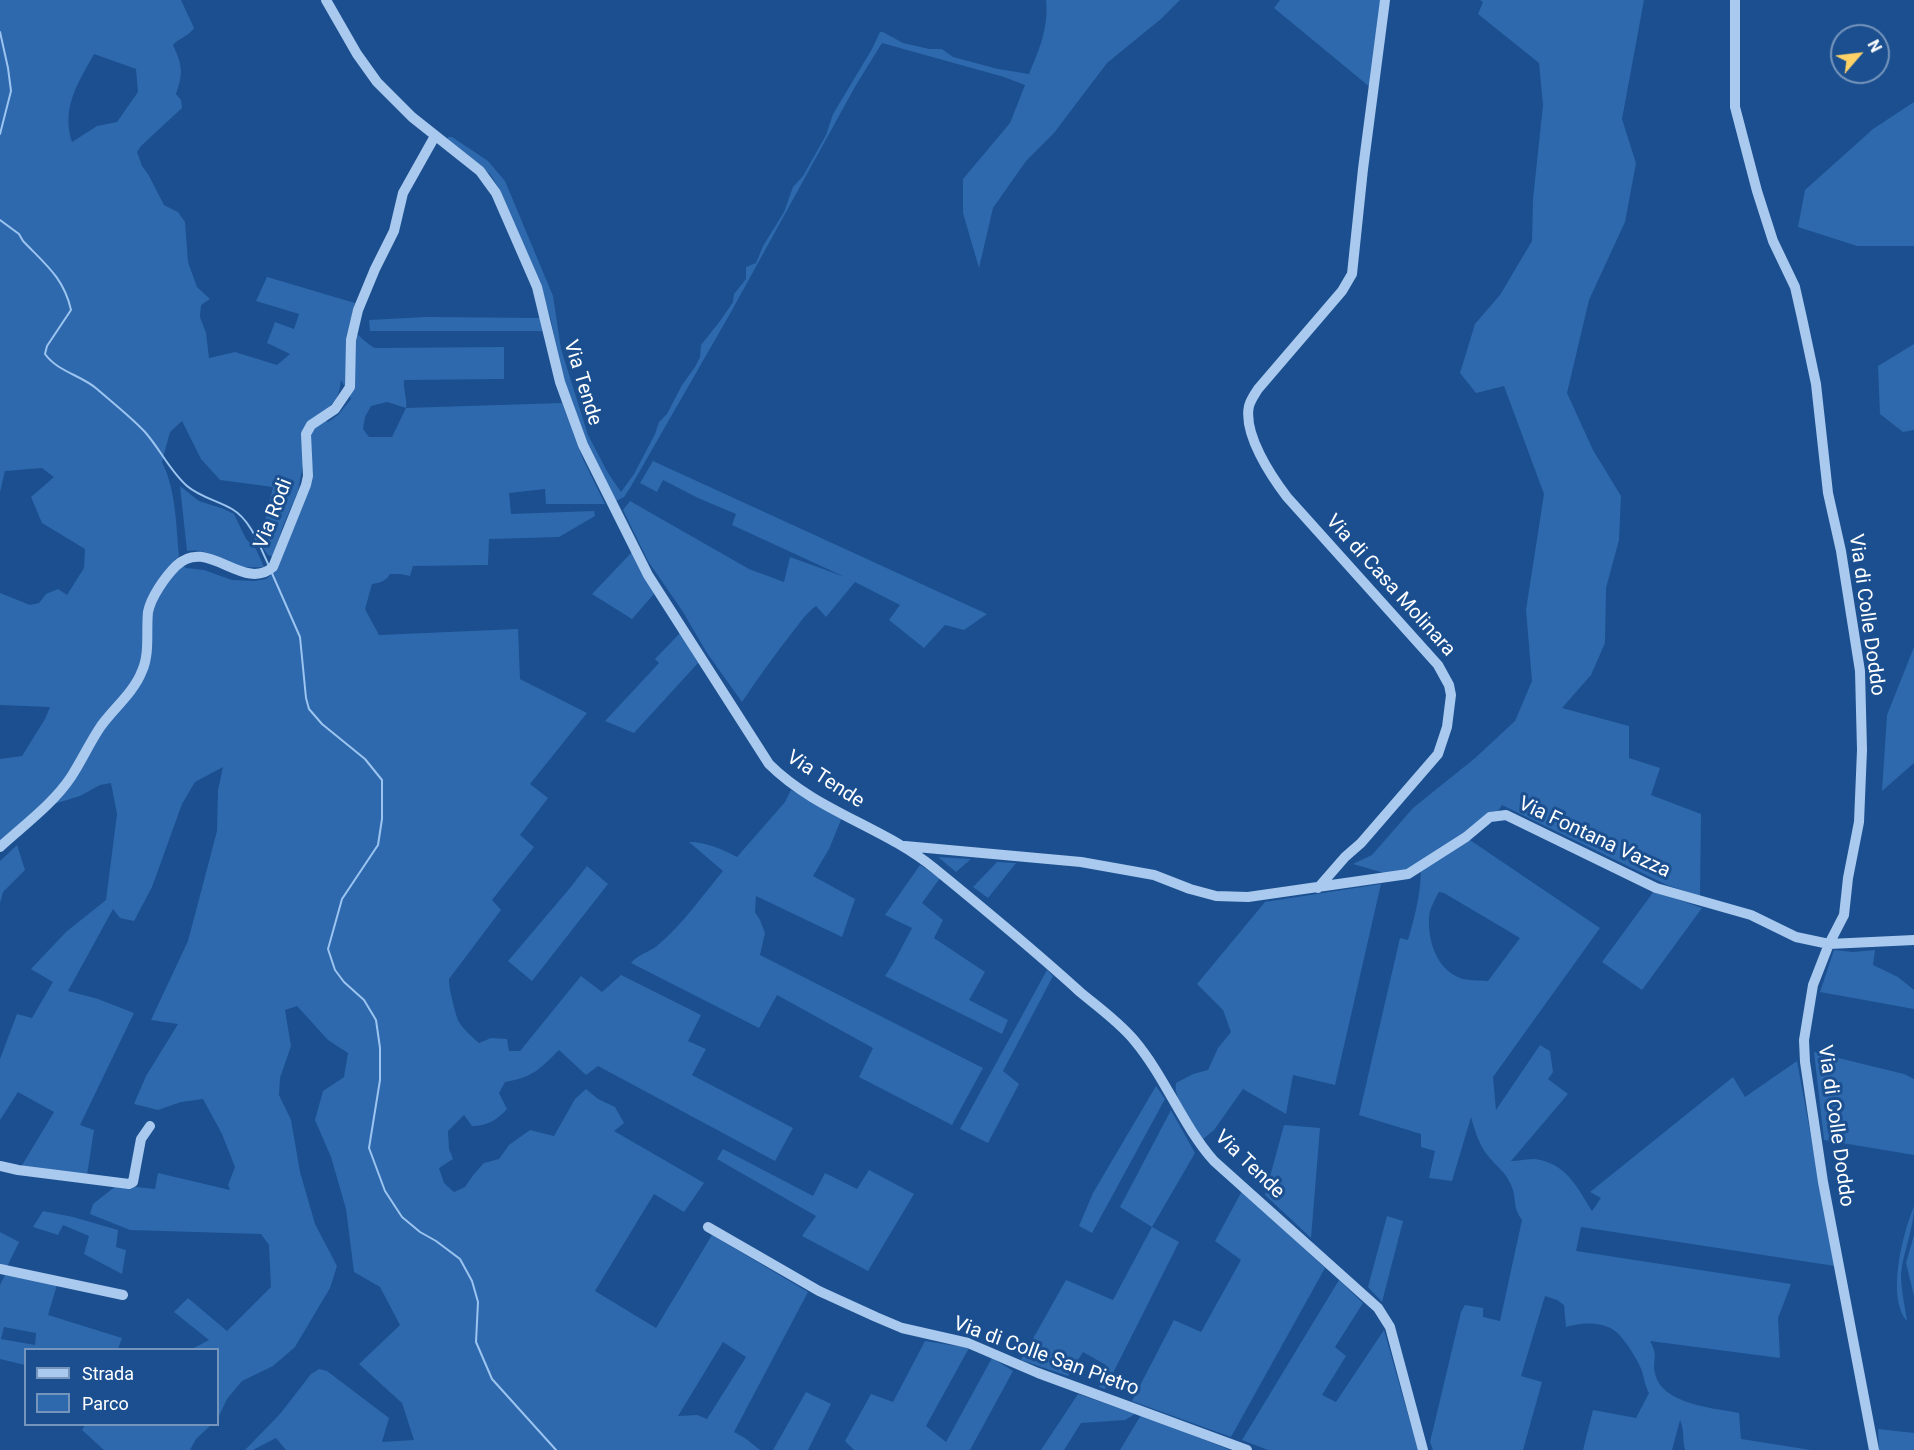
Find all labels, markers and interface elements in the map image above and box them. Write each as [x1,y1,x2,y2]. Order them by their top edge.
north arrow [1830,24,1890,84]
text: N [1864,37,1886,56]
street label: Via Tende [558,337,606,429]
street label: Via Rodi [250,475,298,553]
street label: Via di Casa Molinara [1320,510,1460,662]
street label: Via di Colle Doddo [1843,533,1889,697]
street label: Via Tende [782,746,868,814]
street label: Via Fontana Vazza [1514,792,1674,884]
street label: Via di Colle Doddo [1812,1044,1858,1208]
street label: Via Tende [1209,1126,1289,1204]
street label: Via di Colle San Pietro [950,1312,1142,1402]
legend [24,1348,219,1426]
text: Strada [82,1363,134,1384]
text: Parco [82,1393,129,1414]

